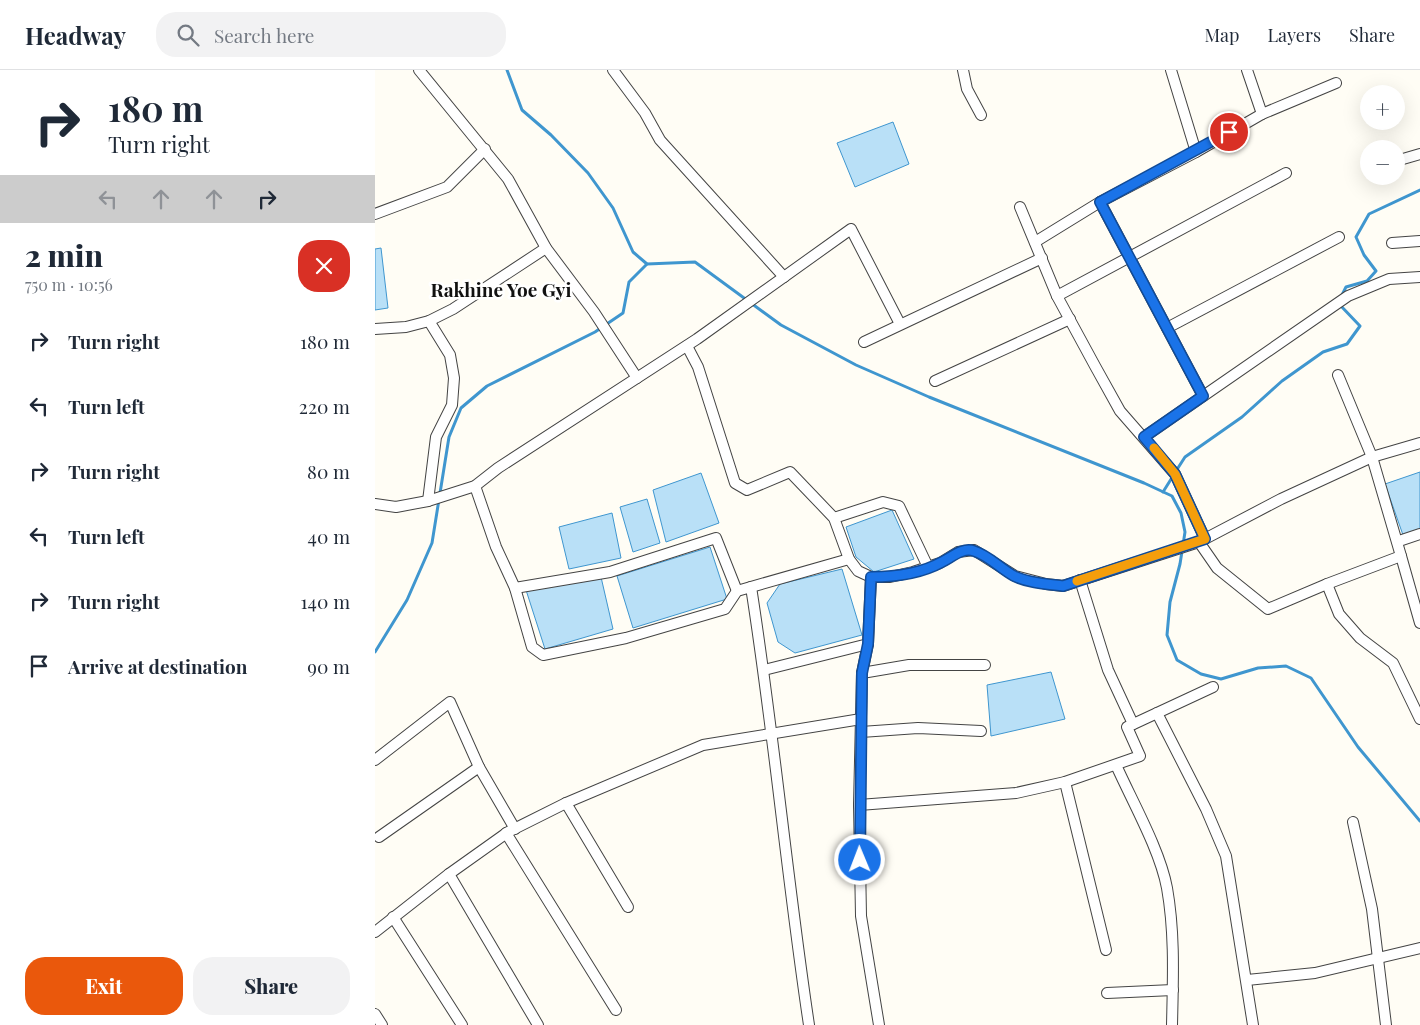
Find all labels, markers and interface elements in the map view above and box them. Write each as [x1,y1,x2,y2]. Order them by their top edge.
search box [156,12,506,57]
text: Headway [25,19,126,51]
icon: search [174,21,202,49]
text: Search here [214,22,314,48]
text: Map [1204,23,1239,47]
text: Layers [1267,23,1321,47]
text: Share [1349,23,1395,47]
text: 180 m [108,84,203,131]
map controls [1360,85,1405,185]
button: + [1360,85,1405,130]
icon: right [25,90,90,155]
pin [1208,111,1250,153]
icon: arrive [1215,118,1243,146]
text: Turn right [108,129,210,159]
button: − [1360,140,1405,185]
icon: left [94,185,122,213]
icon: ahead [147,185,175,213]
icon: ahead [200,185,228,213]
icon: right [253,185,281,213]
text: 2 min [25,235,103,275]
button: close [298,240,350,292]
text: 750 m · 10:56 [25,274,113,295]
district label: Rakhine Yoe Gyi [431,276,571,302]
icon: right [25,327,53,355]
text: Turn right [68,328,160,354]
text: 180 m [300,328,350,354]
icon: left [25,392,53,420]
text: Turn left [68,393,145,419]
text: 220 m [299,393,350,419]
icon: right [25,457,53,485]
text: Turn right [68,458,160,484]
text: 80 m [307,458,350,484]
icon: left [25,522,53,550]
text: Turn left [68,523,145,549]
text: 40 m [308,523,350,549]
icon: right [25,587,53,615]
text: Turn right [68,588,160,614]
text: 140 m [301,588,350,614]
icon: arrive [25,652,53,680]
text: Arrive at destination [68,653,248,679]
text: 90 m [307,653,350,679]
position arrow [833,833,885,885]
button: Exit [25,957,183,1015]
button: Share [193,957,350,1015]

